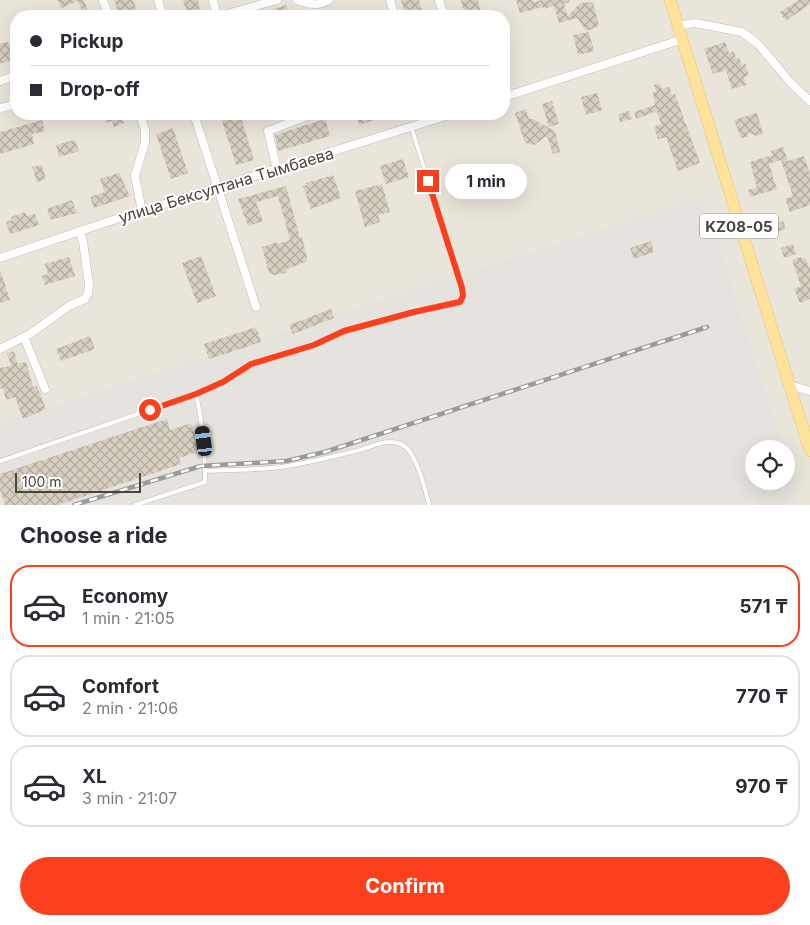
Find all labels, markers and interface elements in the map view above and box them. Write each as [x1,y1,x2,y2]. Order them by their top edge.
text: Pickup [60,30,123,53]
text: Drop-off [60,78,140,101]
street label: улица Бексултана Тымбаева [116,143,336,227]
callout: 1 min [446,164,528,198]
route end [417,170,439,192]
text: 1 min [466,171,506,191]
road number: KZ08-05 [700,214,778,238]
route start [139,399,161,421]
car [194,425,213,457]
map controls [745,440,795,490]
button: locate [745,440,795,490]
scale bar [15,470,141,493]
text: 100 m [22,473,62,490]
text: Choose a ride [20,522,168,548]
icon: car [22,584,67,629]
text: Economy [82,585,168,608]
text: 571 ₸ [739,595,788,618]
text: 1 min · 21:05 [82,608,175,628]
icon: car [22,674,67,719]
text: Comfort [82,675,159,698]
text: 770 ₸ [736,685,788,708]
text: 2 min · 21:06 [82,698,178,718]
icon: car [22,764,67,809]
text: XL [82,765,107,788]
text: 970 ₸ [735,775,788,798]
text: 3 min · 21:07 [82,788,177,808]
button: Confirm [20,857,790,915]

